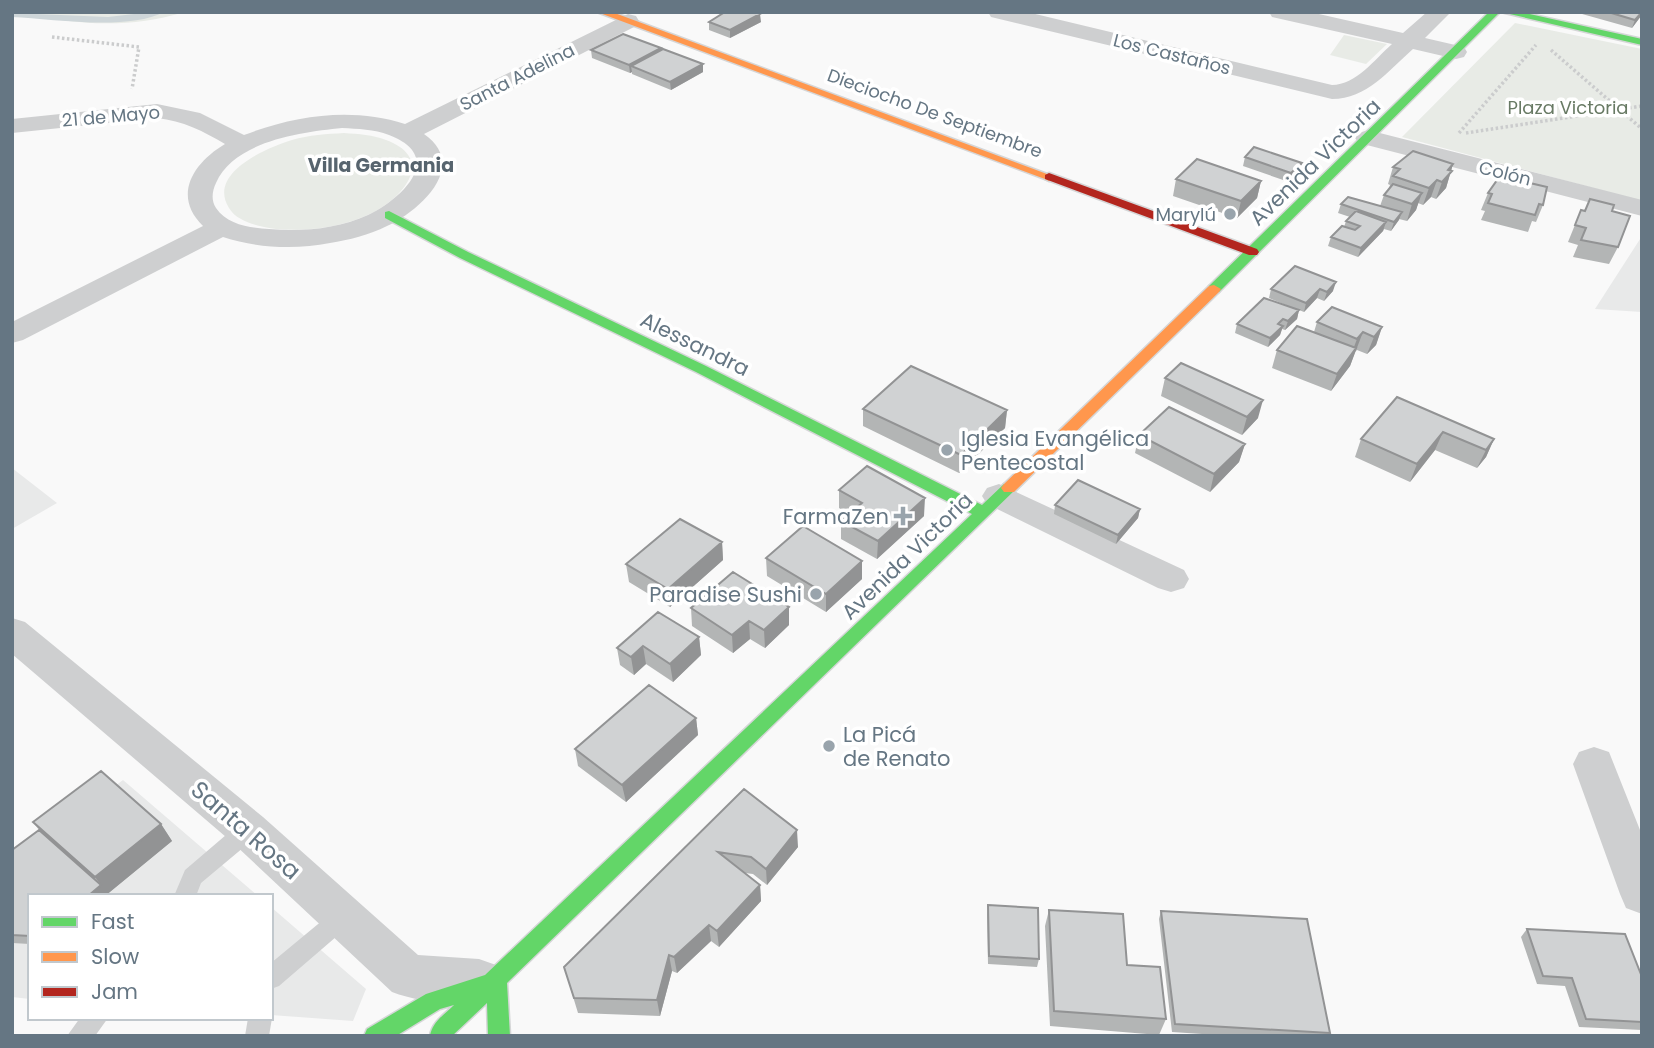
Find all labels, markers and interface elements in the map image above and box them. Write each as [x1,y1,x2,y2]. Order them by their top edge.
street label: Los Castaños [1111,27,1233,81]
street label: Santa Adelina [455,37,579,117]
street label: Dieciocho De Septiembre [824,62,1046,164]
street label: Avenida Victoria [1243,92,1387,232]
park label: Plaza Victoria [1507,95,1629,120]
street label: 21 de Mayo [61,99,161,133]
district label: Villa Germania [308,152,454,179]
street label: Colón [1476,154,1534,192]
place label: Marylú [1156,202,1216,227]
marker: Marylú [1222,206,1238,222]
street label: Alessandra [636,305,754,383]
place label: Iglesia Evangélica Pentecostal [961,424,1149,477]
marker: Iglesia Evangélica Pentecostal [939,442,955,458]
street label: Avenida Victoria [835,486,979,626]
place label: FarmaZen [783,502,889,531]
marker: FarmaZen [895,508,911,524]
place label: Paradise Sushi [649,580,802,609]
marker: Paradise Sushi [808,586,824,602]
place label: La Picá de Renato [843,720,950,773]
marker: La Picá de Renato [821,738,837,754]
street label: Santa Rosa [184,773,308,887]
legend [28,894,273,1020]
text: Fast [91,907,134,936]
text: Slow [91,942,139,971]
text: Jam [91,977,138,1006]

